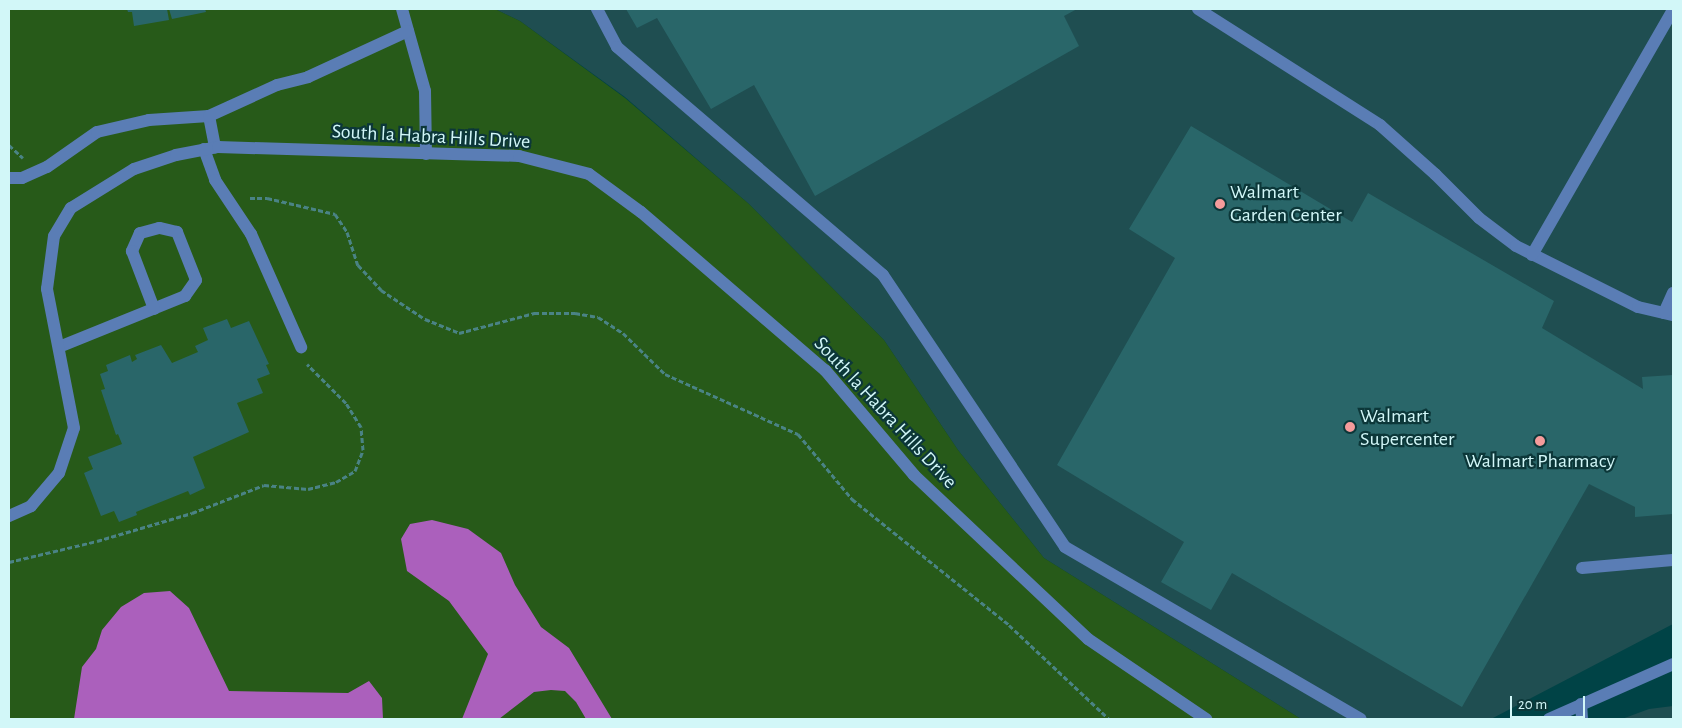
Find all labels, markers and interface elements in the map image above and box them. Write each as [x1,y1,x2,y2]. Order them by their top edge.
street label: South la Habra Hills Drive [331,120,531,154]
place label: Walmart Garden Center [1230,180,1342,227]
marker: Walmart Garden Center [1214,198,1226,210]
street label: South la Habra Hills Drive [808,332,962,494]
place label: Walmart Supercenter [1360,404,1454,451]
marker: Walmart Supercenter [1344,421,1356,433]
marker: Walmart Pharmacy [1534,435,1546,447]
place label: Walmart Pharmacy [1465,449,1615,473]
scale bar [1512,686,1587,718]
text: 20 m [1518,697,1547,712]

